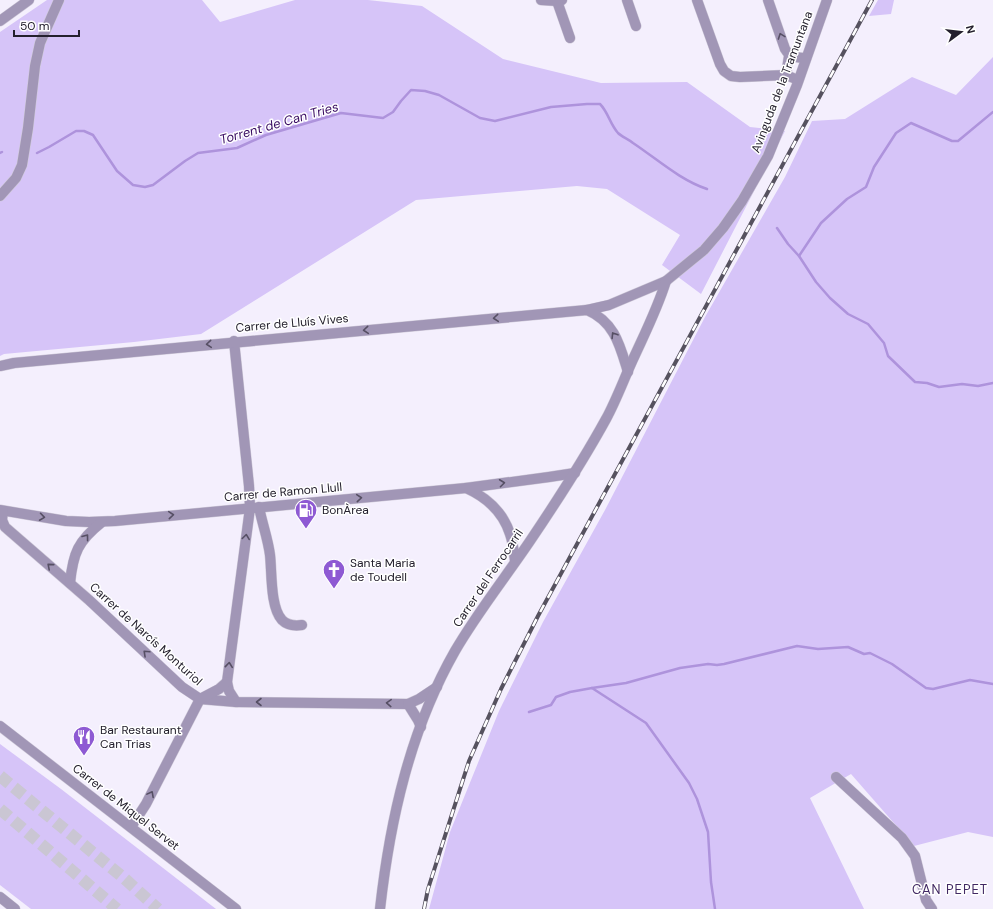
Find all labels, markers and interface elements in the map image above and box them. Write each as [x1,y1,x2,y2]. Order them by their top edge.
street label: Avinguda de la Tramuntana [748,9,816,155]
scale bar [14,12,79,38]
north arrow [941,12,981,52]
text: 50 m [20,18,49,34]
text: N [963,24,978,35]
one-way arrow [777,33,785,40]
water label: Torrent de Can Tries [218,98,340,148]
street label: Carrer de Lluís Vives [235,310,349,336]
one-way arrow [493,313,499,322]
one-way arrow [363,325,369,334]
one-way arrow [612,333,619,340]
one-way arrow [206,339,212,348]
street label: Carrer de Ramon Llull [223,479,343,505]
one-way arrow [499,479,505,488]
one-way arrow [356,494,362,503]
fuel station icon: BonÀrea [293,497,319,530]
place label: BonÀrea [322,502,369,518]
one-way arrow [168,511,174,520]
one-way arrow [39,512,45,521]
street label: Carrer del Ferrocarril [449,526,527,630]
one-way arrow [241,533,250,540]
one-way arrow [81,534,88,541]
place label: Santa Maria de Toudell [350,555,415,585]
church icon: Santa Maria de Toudell [321,557,347,590]
one-way arrow [47,563,55,570]
street label: Carrer de Narcís Monturiol [86,579,206,689]
one-way arrow [143,651,151,658]
one-way arrow [224,662,233,668]
one-way arrow [256,698,262,706]
one-way arrow [386,699,392,707]
place label: Bar Restaurant Can Trias [100,722,182,752]
restaurant icon: Bar Restaurant Can Trias [71,724,97,757]
street label: Carrer de Miquel Servet [69,760,183,854]
one-way arrow [146,790,154,798]
district label: CAN PEPET [912,881,988,898]

